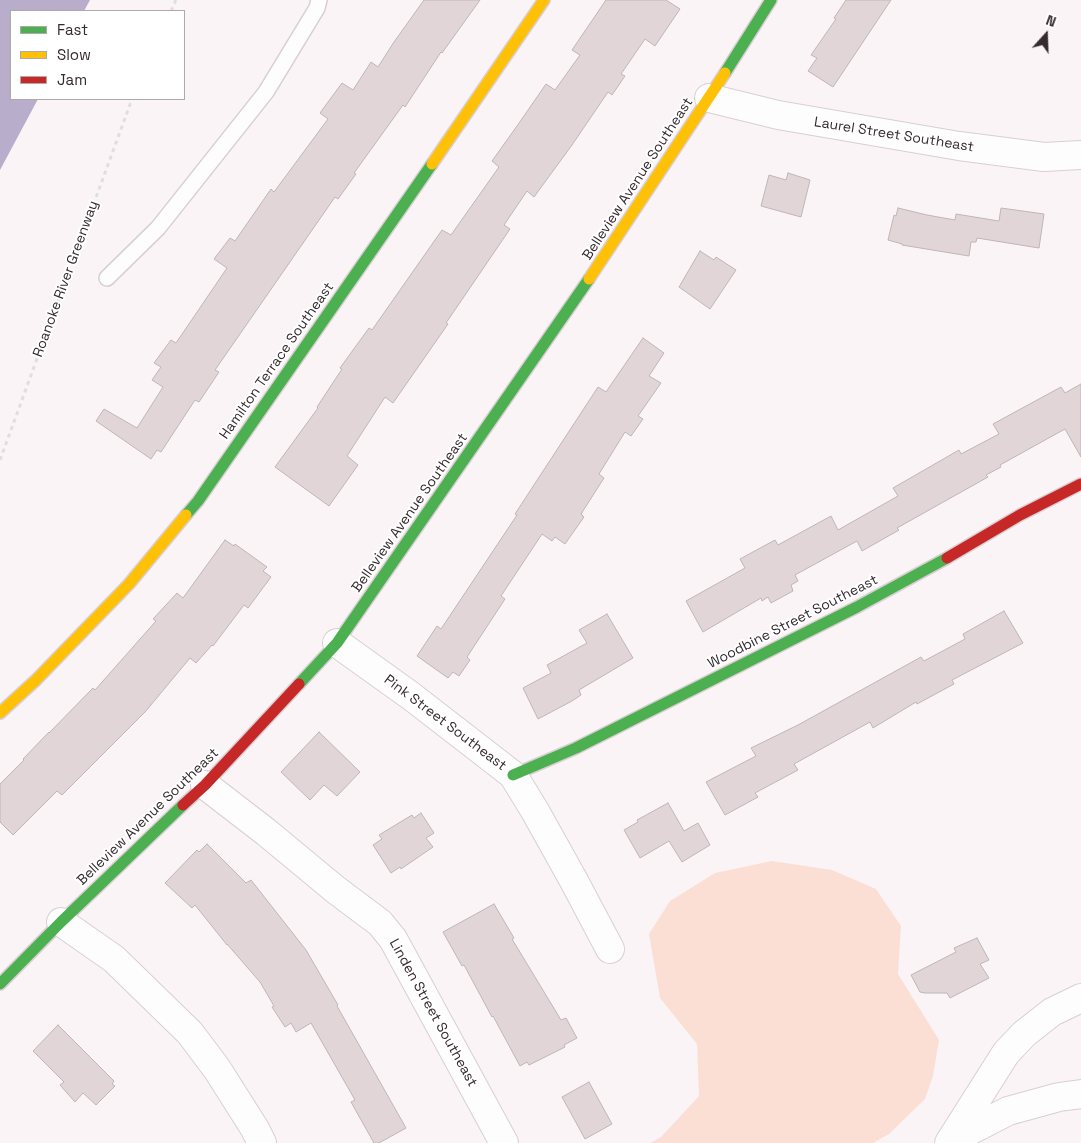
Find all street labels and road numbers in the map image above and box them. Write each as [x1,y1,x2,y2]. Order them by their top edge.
street label: Belleview Avenue Southeast [579,95,697,263]
street label: Laurel Street Southeast [813,114,975,156]
street label: Roanoke River Greenway [30,198,102,360]
street label: Hamilton Terrace Southeast [216,279,338,443]
street label: Belleview Avenue Southeast [349,430,471,596]
street label: Woodbine Street Southeast [705,572,881,672]
street label: Pink Street Southeast [381,672,509,774]
street label: Belleview Avenue Southeast [74,745,222,889]
street label: Linden Street Southeast [385,936,481,1090]

